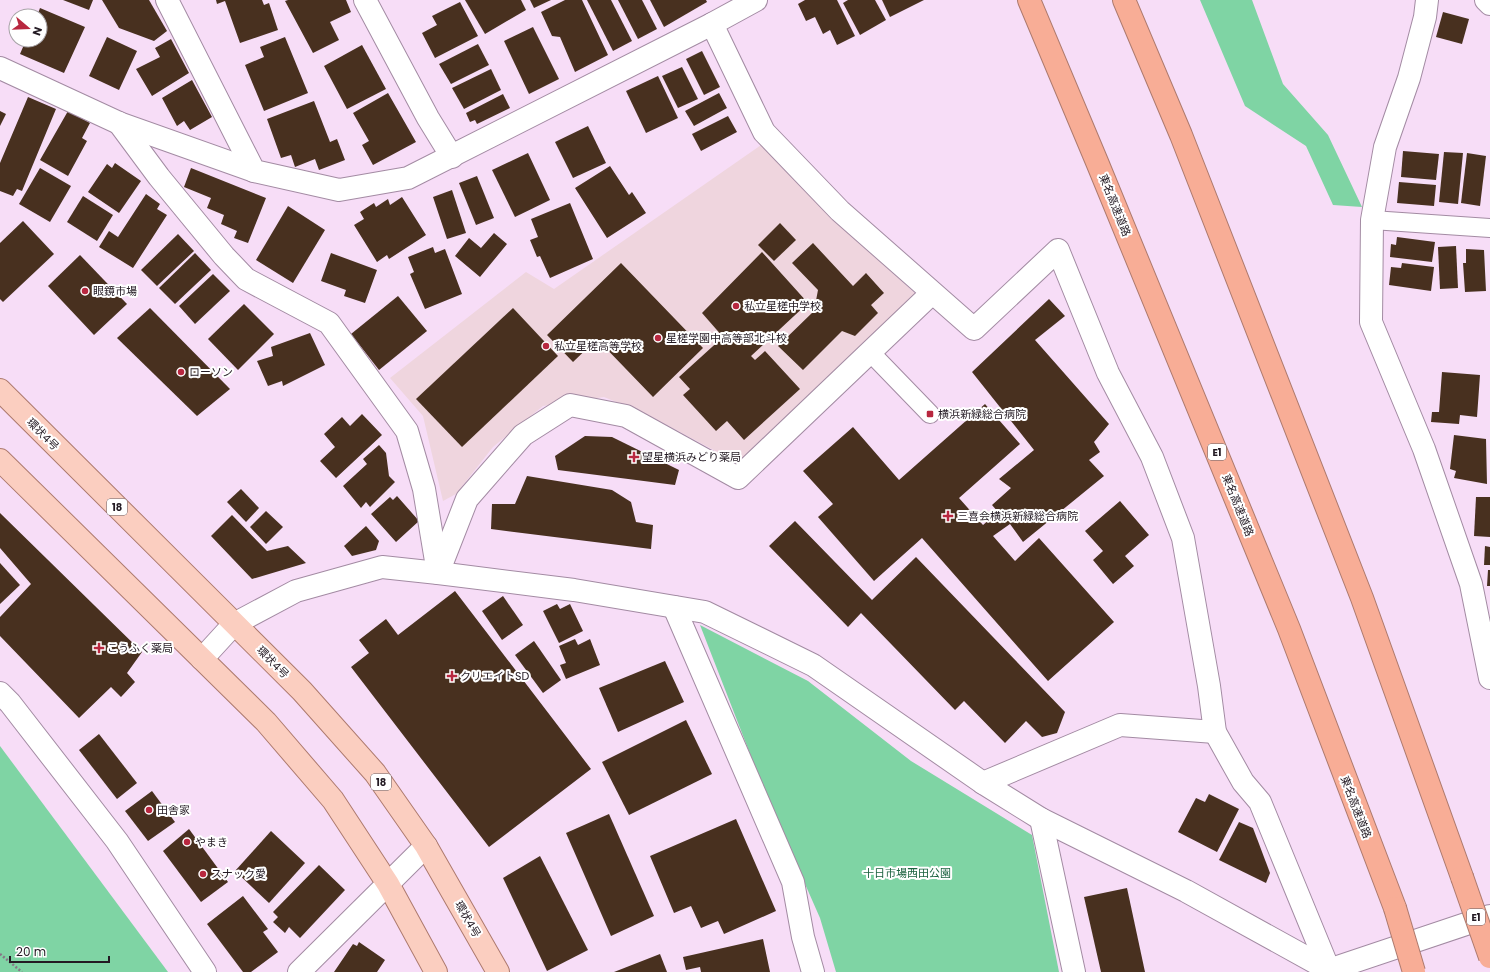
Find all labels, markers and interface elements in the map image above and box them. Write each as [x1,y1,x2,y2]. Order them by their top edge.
north arrow [8,8,48,48]
text: N [29,25,46,38]
street label: 東名高速道路 [1095,171,1135,239]
place label: 眼鏡市場 [93,283,137,299]
marker: 眼鏡市場 [80,286,90,296]
place label: 私立星槎中学校 [744,298,821,314]
marker: 私立星槎中学校 [731,301,741,311]
place label: 星槎学園中高等部北斗校 [666,330,787,346]
marker: 星槎学園中高等部北斗校 [653,333,663,343]
place label: 私立星槎高等学校 [554,338,642,354]
marker: 私立星槎高等学校 [541,341,551,351]
place label: ローソン [189,364,233,380]
marker: ローソン [176,367,186,377]
place label: 横浜新緑総合病院 [938,406,1026,422]
marker: 横浜新緑総合病院 [925,409,935,419]
street label: 環状4号 [23,414,63,454]
road number: E1 [1208,444,1226,460]
place label: 望星横浜みどり薬局 [642,449,741,465]
marker: 望星横浜みどり薬局 [629,452,639,462]
street label: 東名高速道路 [1218,471,1258,539]
road number: 18 [107,499,127,515]
place label: 三喜会横浜新緑総合病院 [957,508,1078,524]
marker: 三喜会横浜新緑総合病院 [942,510,954,522]
place label: こうふく薬局 [107,640,173,656]
street label: 環状4号 [253,642,293,682]
marker: こうふく薬局 [94,643,104,653]
place label: クリエイトSD [460,668,529,684]
marker: クリエイトSD [447,671,457,681]
street label: 東名高速道路 [1337,773,1375,841]
road number: 18 [371,774,391,790]
place label: 田舎家 [157,802,190,818]
marker: 田舎家 [144,805,154,815]
place label: やまき [195,834,228,850]
marker: やまき [182,837,192,847]
park label: 十日市場西田公園 [863,865,951,881]
place label: スナック愛 [211,866,266,882]
marker: スナック愛 [198,869,208,879]
street label: 環状4号 [451,898,485,940]
road number: E1 [1467,909,1485,925]
scale bar [10,938,109,964]
text: 20 m [16,943,46,960]

